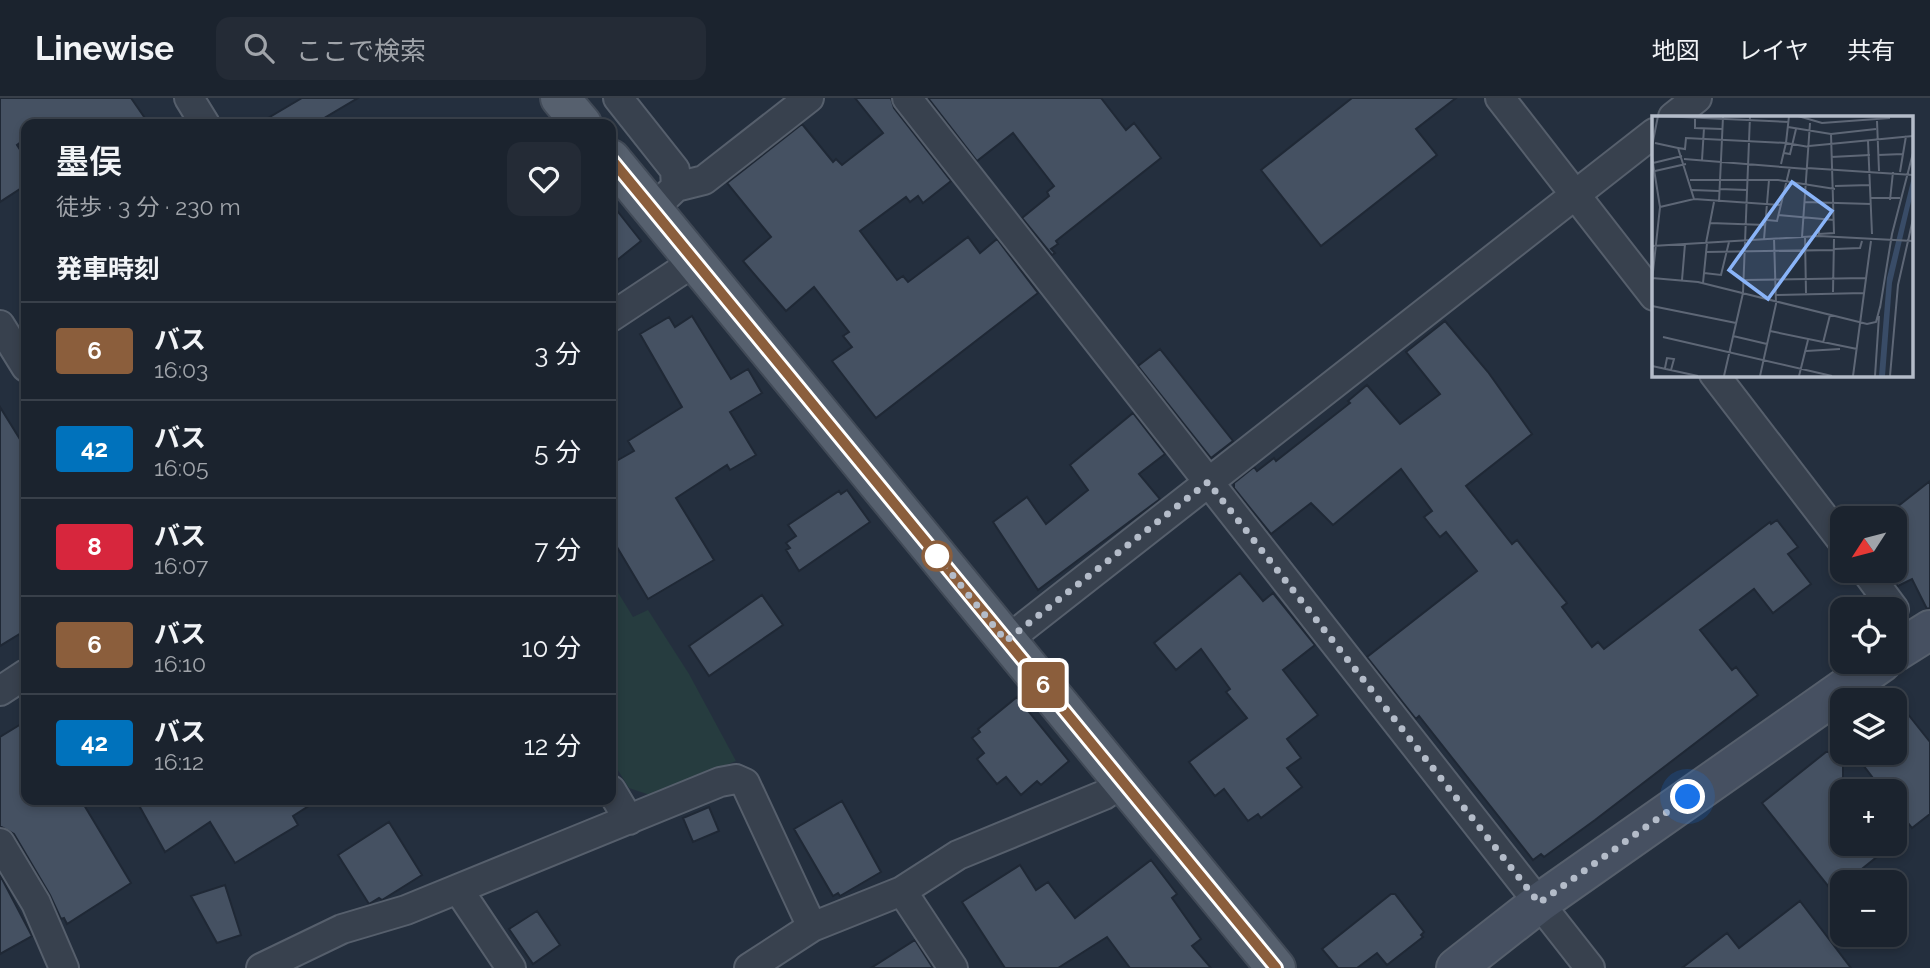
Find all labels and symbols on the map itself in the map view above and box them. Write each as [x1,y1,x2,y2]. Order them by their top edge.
inset map [1652,116,1912,376]
north arrow [1830,506,1908,583]
unlabelled marker [922,541,952,571]
line badge: 6 [1020,662,1066,708]
your location [1670,779,1705,814]

